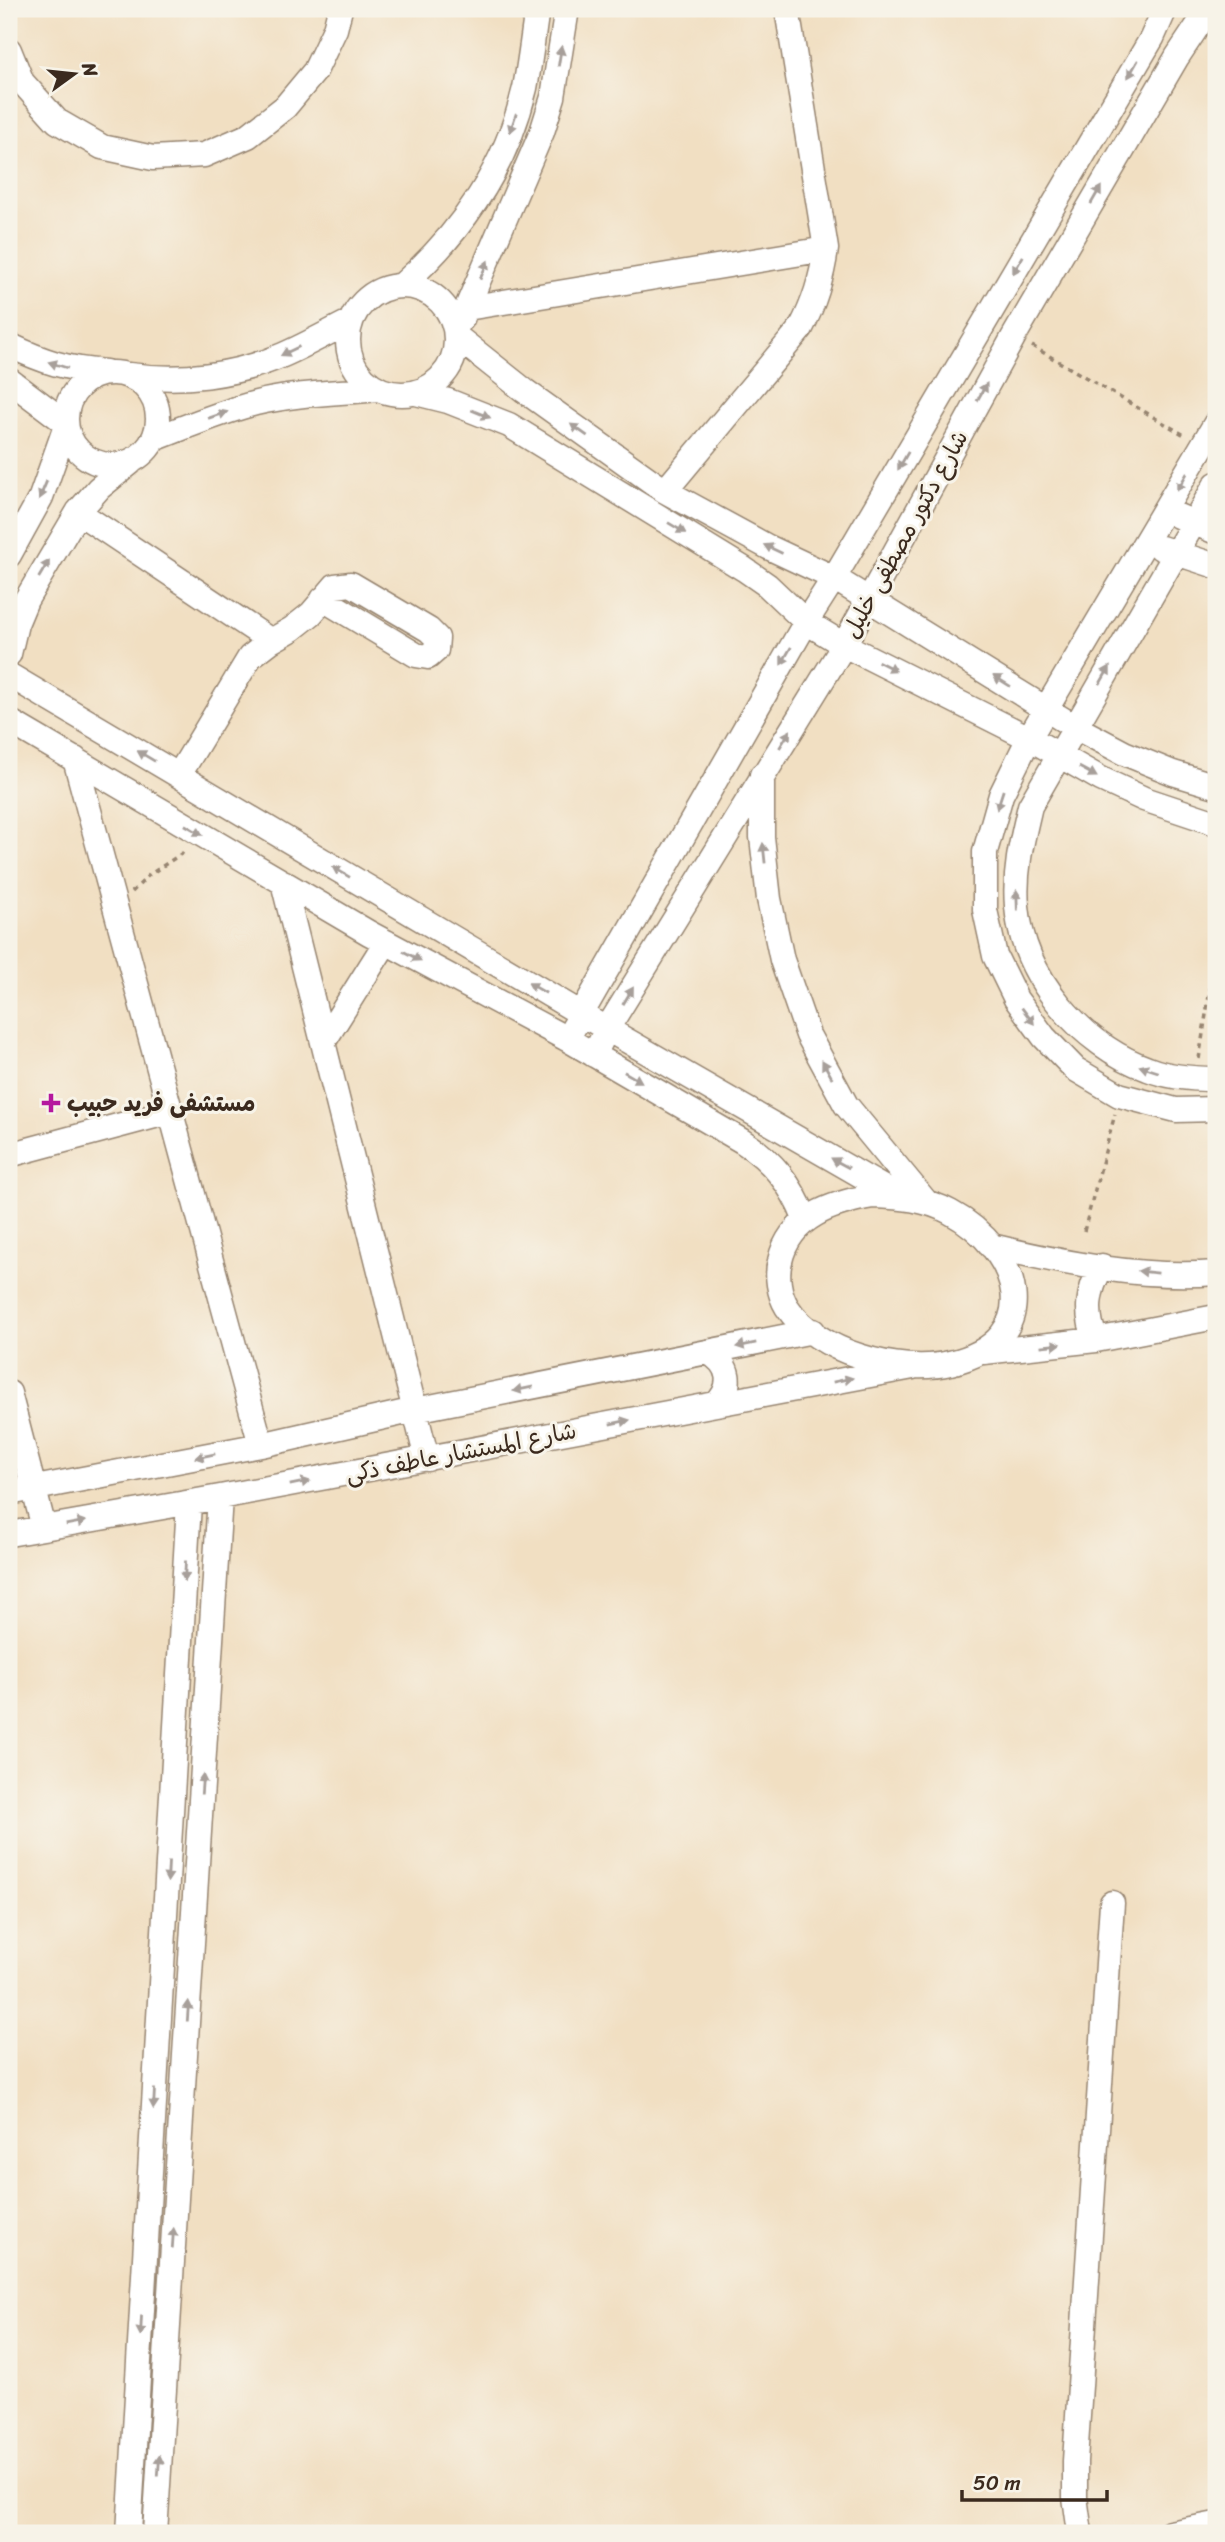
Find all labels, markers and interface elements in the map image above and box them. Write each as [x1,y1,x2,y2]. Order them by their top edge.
north arrow [38,38,108,108]
one-way arrow [555,45,566,67]
text: N [72,58,108,81]
one-way arrow [1128,59,1140,79]
one-way arrow [507,113,518,134]
one-way arrow [1090,186,1102,205]
one-way arrow [1012,256,1024,275]
one-way arrow [479,259,490,280]
one-way arrow [280,345,300,357]
one-way arrow [47,359,68,370]
one-way arrow [976,382,988,402]
one-way arrow [471,408,492,419]
one-way arrow [207,409,228,420]
street label: شارع دكتور مصطفى خليل [831,422,980,646]
one-way arrow [570,423,588,437]
one-way arrow [896,452,909,471]
one-way arrow [1176,473,1188,492]
one-way arrow [38,480,49,501]
one-way arrow [668,522,687,535]
one-way arrow [762,543,783,554]
one-way arrow [38,559,51,578]
one-way arrow [780,647,792,666]
one-way arrow [877,661,897,672]
one-way arrow [1099,665,1111,684]
one-way arrow [993,674,1012,687]
one-way arrow [778,729,791,748]
one-way arrow [136,750,155,762]
one-way arrow [1079,766,1098,778]
one-way arrow [994,790,1005,811]
one-way arrow [185,823,204,836]
one-way arrow [758,841,769,863]
one-way arrow [332,866,351,878]
one-way arrow [1012,888,1023,910]
one-way arrow [402,951,422,962]
one-way arrow [528,981,547,994]
one-way arrow [621,986,634,1005]
one-way arrow [1021,1006,1036,1024]
one-way arrow [821,1060,833,1079]
one-way arrow [1139,1063,1160,1073]
one-way arrow [624,1071,643,1084]
place label: مستشفى فريد حبيب [67,1083,255,1124]
marker: مستشفى فريد حبيب [41,1093,61,1113]
one-way arrow [830,1157,850,1169]
one-way arrow [1137,1266,1159,1277]
one-way arrow [735,1339,757,1350]
one-way arrow [1041,1340,1063,1351]
one-way arrow [832,1374,854,1385]
one-way arrow [512,1383,534,1394]
street label: شارع المستشار عاطف ذكى [342,1410,580,1495]
one-way arrow [609,1417,631,1428]
one-way arrow [194,1450,216,1461]
one-way arrow [289,1477,311,1488]
one-way arrow [65,1517,87,1528]
one-way arrow [179,1561,190,1583]
one-way arrow [197,1773,208,1795]
one-way arrow [162,1861,173,1883]
one-way arrow [183,2000,194,2022]
one-way arrow [149,2088,160,2110]
one-way arrow [168,2227,179,2249]
one-way arrow [135,2315,146,2337]
one-way arrow [154,2454,165,2476]
scale bar [962,2458,1108,2502]
text: 50 m [973,2464,1021,2502]

